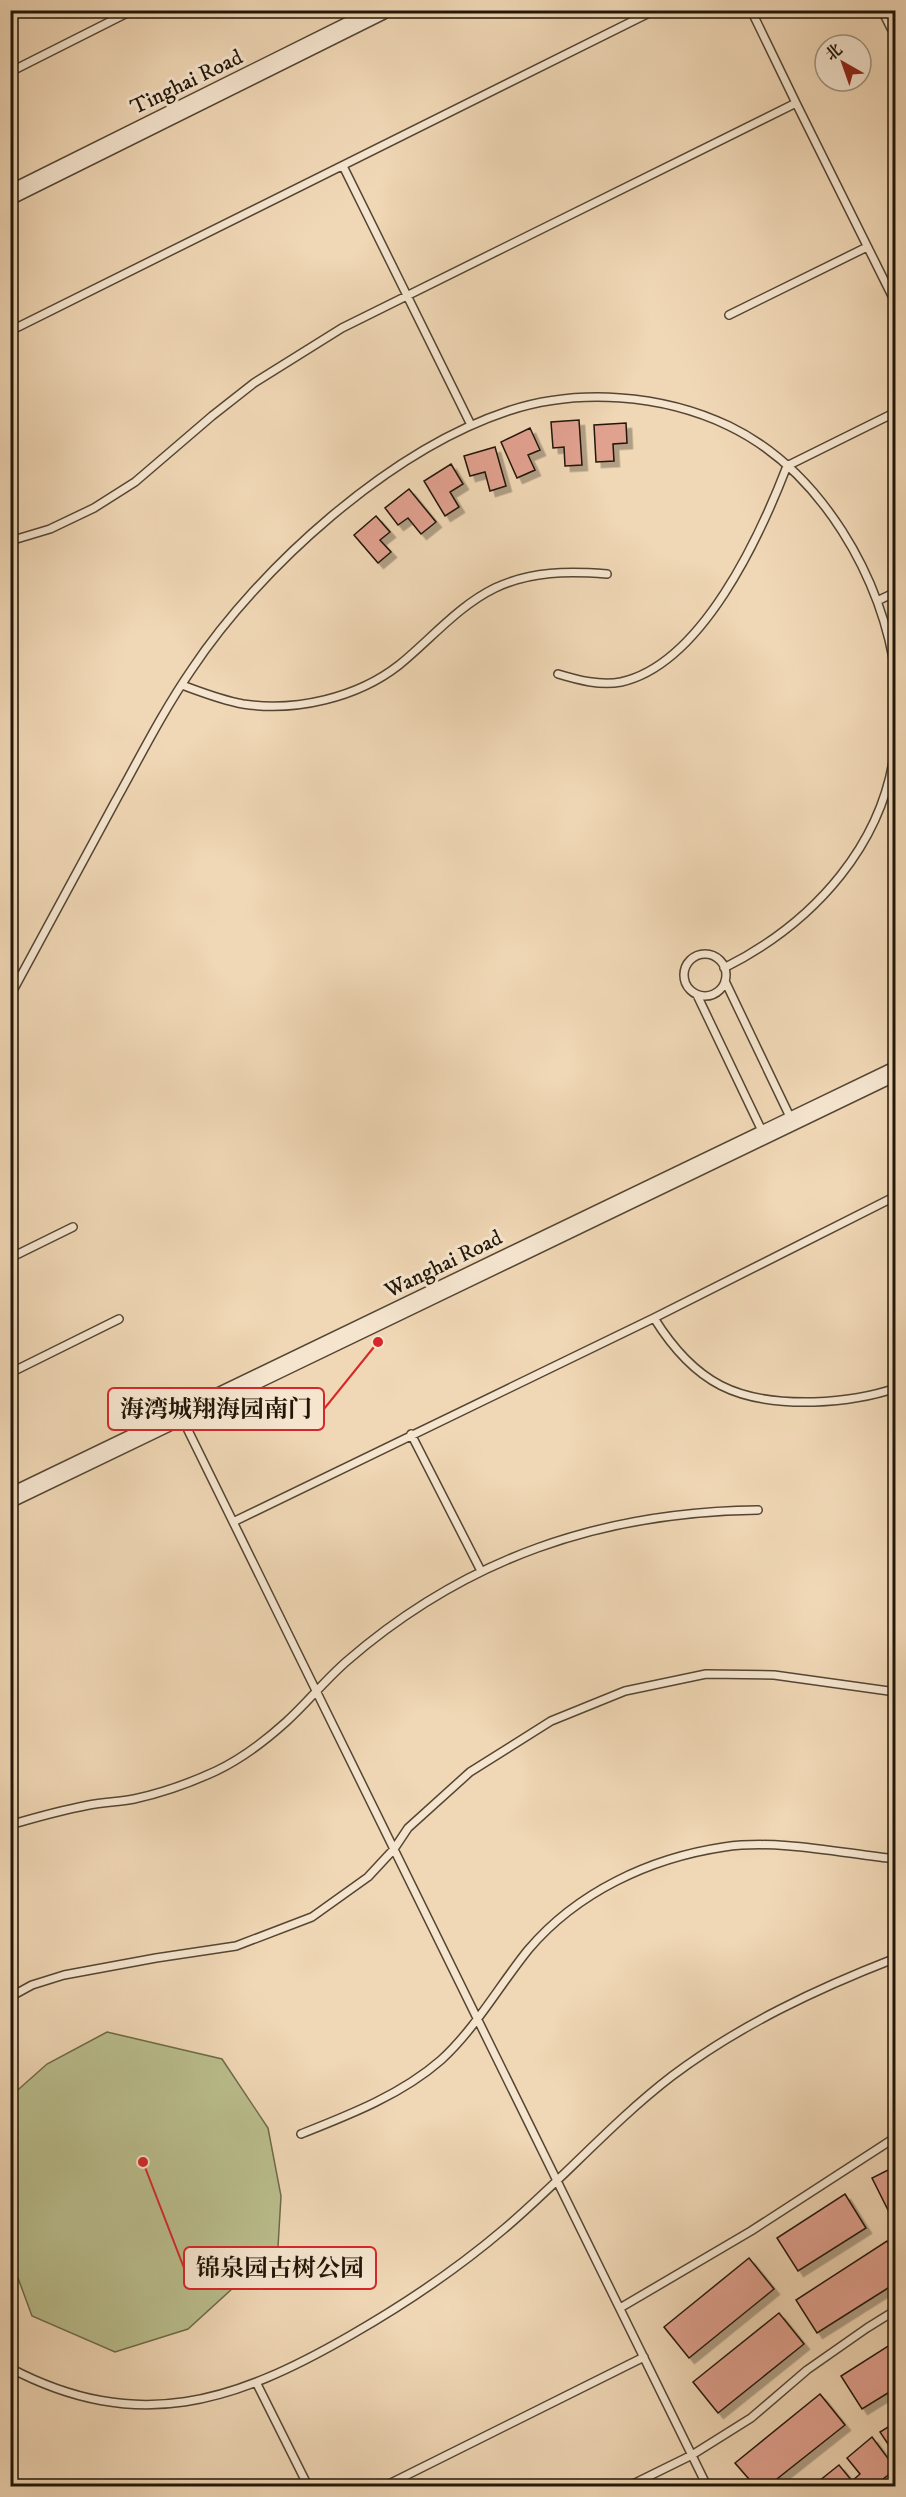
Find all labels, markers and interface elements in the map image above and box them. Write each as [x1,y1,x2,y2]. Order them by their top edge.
north arrow [813,33,873,93]
text: 北 [821,39,847,65]
street label: Tinghai Road [126,44,247,121]
street label: Wanghai Road [380,1224,507,1305]
callout: 海湾城翔海园南门 [108,1388,324,1430]
text: 海湾城翔海园南门 [120,1395,312,1425]
callout: 锦泉园古树公园 [184,2247,376,2289]
text: 锦泉园古树公园 [196,2254,364,2284]

